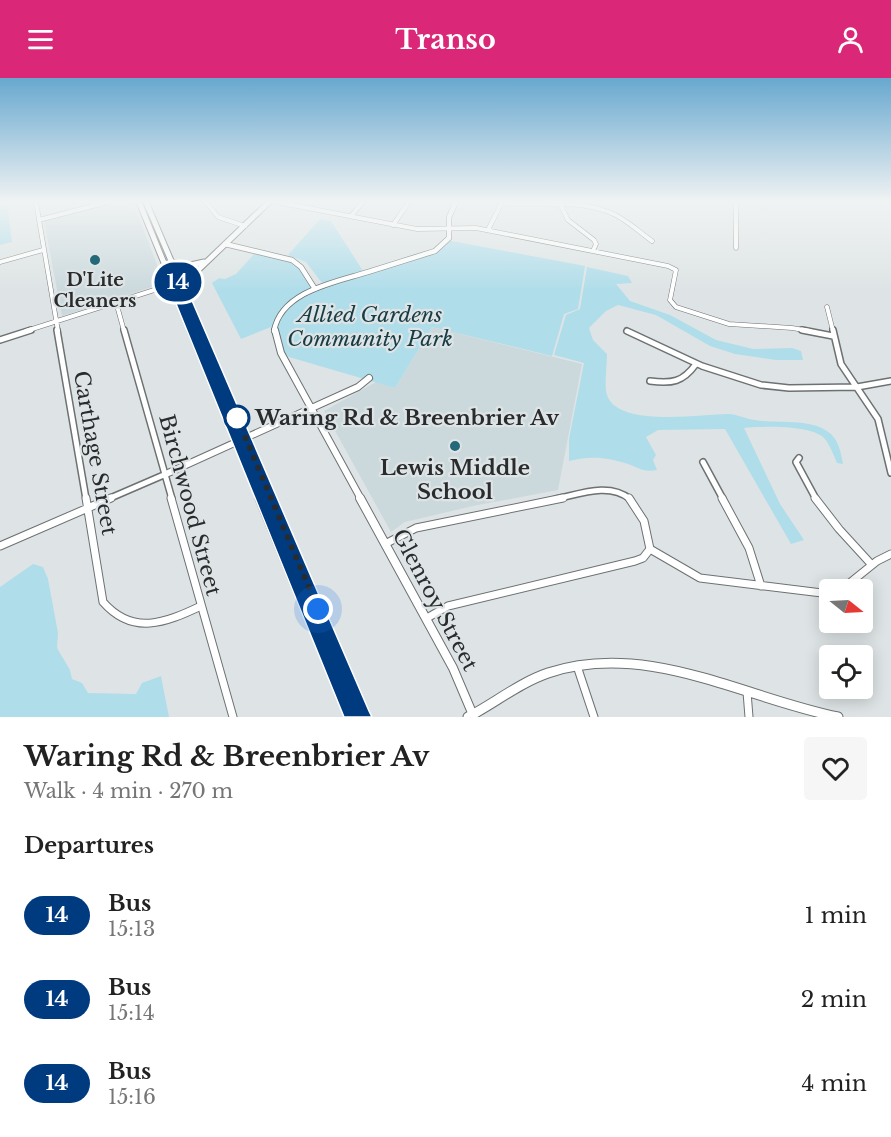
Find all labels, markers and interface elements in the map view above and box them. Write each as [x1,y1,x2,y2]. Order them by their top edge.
icon: menu [24,23,57,56]
text: Transo [395,23,496,56]
icon: person [834,23,867,56]
marker: D'Lite Cleaners [88,253,102,267]
line badge: 14 [151,262,205,302]
place label: D'Lite Cleaners [53,269,137,312]
text: 14 [166,269,190,295]
park label: Allied Gardens Community Park [287,302,453,352]
street label: Carthage Street [68,369,122,537]
marker: Waring Rd & Breenbrier Av [224,405,250,431]
place label: Waring Rd & Breenbrier Av [254,405,560,431]
street label: Birchwood Street [153,411,227,599]
marker: Lewis Middle School [448,439,462,453]
place label: Lewis Middle School [380,455,530,505]
street label: Glenroy Street [387,525,483,675]
north arrow [819,579,873,633]
map controls [819,579,873,699]
your location [303,594,333,624]
button: locate [819,645,873,699]
button: heart [804,737,867,800]
text: Waring Rd & Breenbrier Av [24,739,429,774]
text: Walk · 4 min · 270 m [24,779,233,803]
text: Departures [24,832,154,859]
text: Bus [108,890,151,917]
text: 14 [45,902,69,928]
text: 1 min [805,902,867,929]
text: 15:13 [108,917,155,941]
text: Bus [108,974,151,1001]
text: 14 [45,986,69,1012]
text: 2 min [801,986,867,1013]
text: 15:14 [108,1001,155,1025]
text: Bus [108,1058,151,1085]
text: 14 [45,1070,69,1096]
text: 4 min [802,1070,867,1097]
text: 15:16 [108,1085,156,1109]

